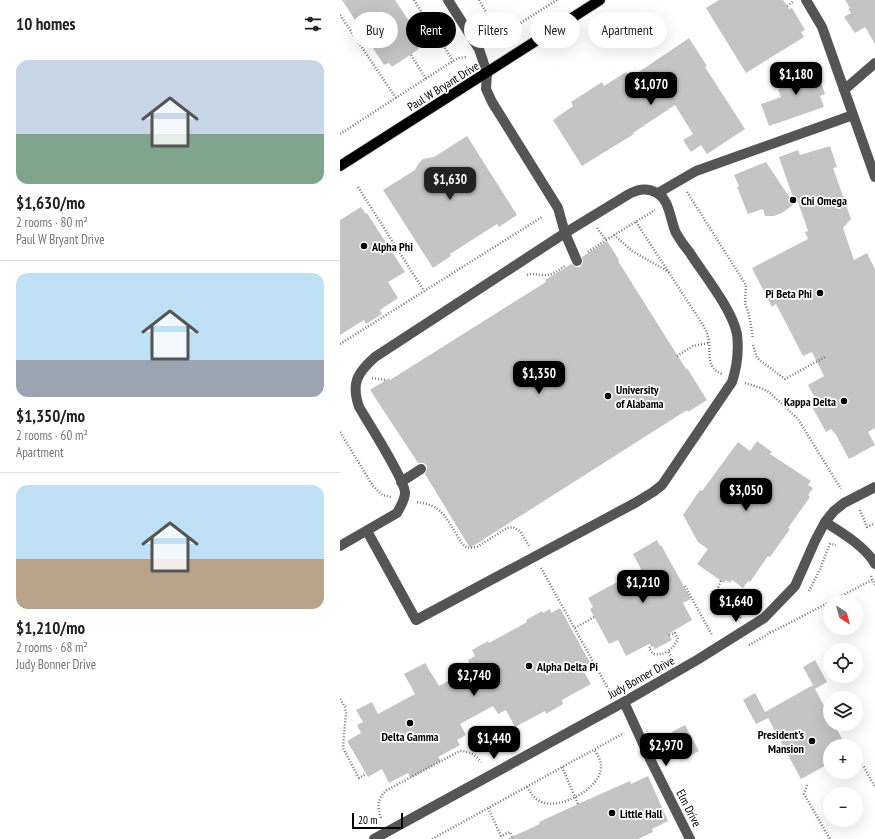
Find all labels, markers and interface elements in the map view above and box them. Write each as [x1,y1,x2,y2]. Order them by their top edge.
chip: Buy [352,12,398,48]
chip: Rent [406,12,456,48]
chip: Filters [464,12,522,48]
chip: New [530,12,580,48]
chip: Apartment [588,12,667,48]
text: 10 homes [16,13,75,35]
icon: filters [302,13,324,35]
street label: Paul W Bryant Drive [404,58,482,114]
pin: $1,180 [763,62,829,96]
text: $1,180 [779,66,813,83]
pin: $1,070 [618,72,684,106]
text: $1,070 [634,76,668,93]
icon: home [134,86,206,158]
pin: $1,630 [417,167,483,201]
text: $1,630 [433,171,467,188]
text: $1,630/mo [16,192,85,214]
place label: Chi Omega [801,193,847,208]
marker: Chi Omega [788,195,798,205]
text: 2 rooms · 80 m² [16,214,88,231]
text: Paul W Bryant Drive [16,231,105,248]
place label: Alpha Phi [371,239,413,254]
marker: Alpha Phi [359,241,369,251]
place label: Pi Beta Phi [765,286,812,301]
marker: Pi Beta Phi [815,288,825,298]
icon: home [134,299,206,371]
pin: $1,350 [506,361,572,395]
text: $1,350 [522,365,556,382]
place label: University of Alabama [616,382,664,411]
marker: University of Alabama [603,391,613,401]
place label: Kappa Delta [784,394,836,409]
marker: Kappa Delta [839,396,849,406]
text: $1,350/mo [16,405,85,427]
text: 2 rooms · 60 m² [16,427,88,444]
text: Apartment [16,444,64,461]
pin: $3,050 [713,478,779,512]
text: $3,050 [729,482,763,499]
icon: home [134,511,206,583]
pin: $1,210 [610,570,676,604]
text: $1,210 [626,574,660,591]
pin: $1,640 [703,589,769,623]
text: $1,640 [719,593,753,610]
north arrow [823,595,863,635]
map controls [823,595,863,827]
text: $1,210/mo [16,617,85,639]
text: 2 rooms · 68 m² [16,639,88,656]
button: locate [823,643,863,683]
street label: Judy Bonner Drive [604,652,677,702]
text: Judy Bonner Drive [16,656,96,673]
place label: Alpha Delta Pi [536,659,598,674]
marker: Alpha Delta Pi [524,661,534,671]
pin: $2,740 [441,663,507,697]
text: $2,740 [457,667,491,684]
button: layers [823,691,863,731]
marker: Delta Gamma [405,718,415,728]
pin: $1,440 [461,726,527,760]
place label: President's Mansion [758,727,804,756]
place label: Delta Gamma [381,729,439,744]
text: $1,440 [477,730,511,747]
pin: $2,970 [633,733,699,767]
marker: President's Mansion [807,736,817,746]
text: $2,970 [649,737,683,754]
button: + [823,739,863,779]
street label: Elm Drive [673,787,705,829]
button: − [823,787,863,827]
place label: Little Hall [620,806,662,821]
marker: Little Hall [607,808,617,818]
scale bar [352,811,403,830]
text: 20 m [358,813,377,827]

